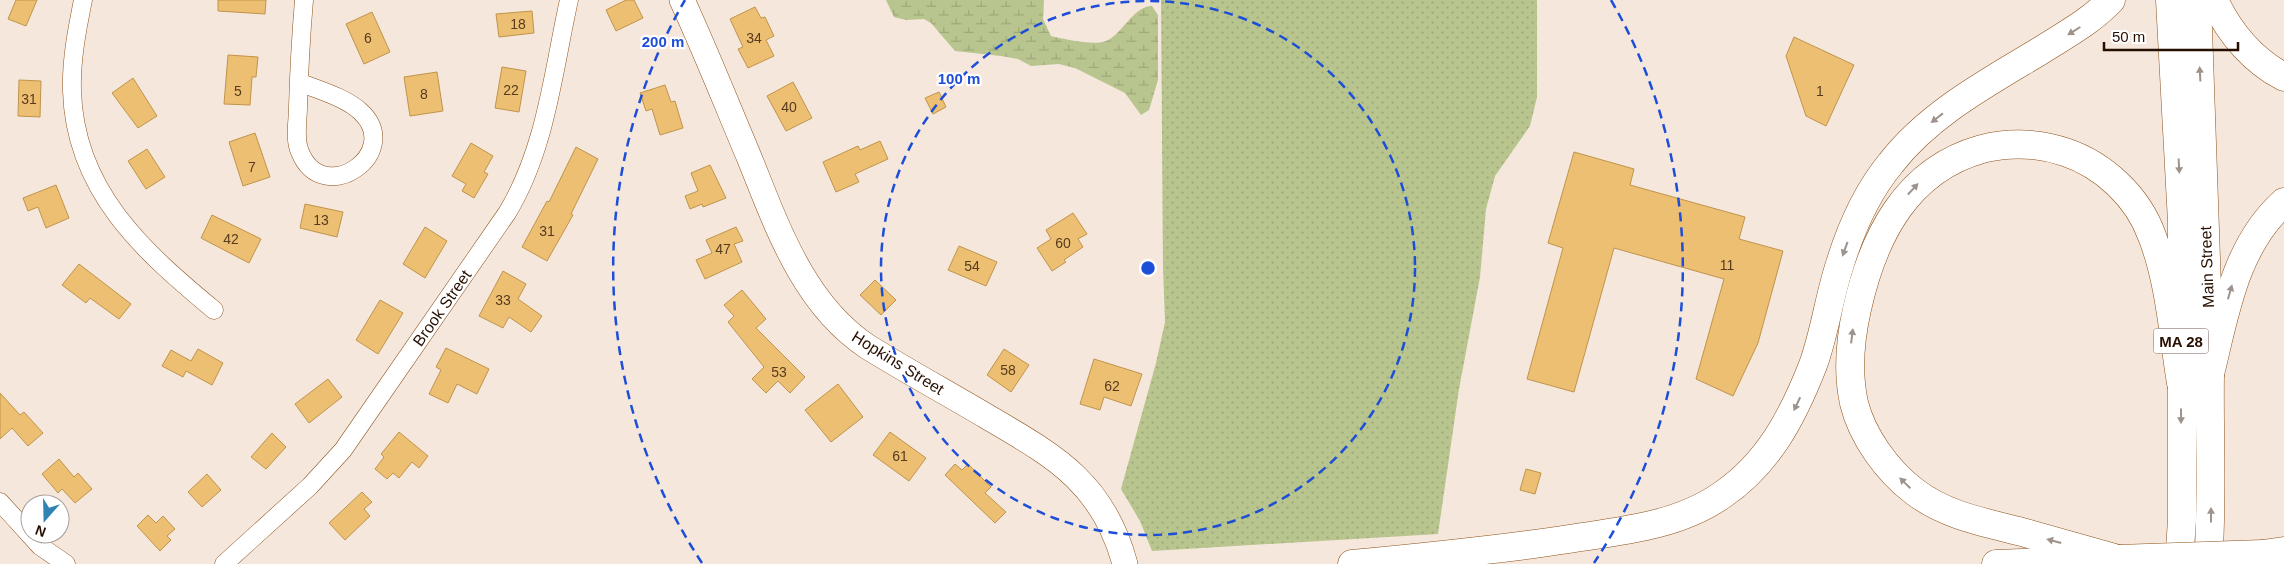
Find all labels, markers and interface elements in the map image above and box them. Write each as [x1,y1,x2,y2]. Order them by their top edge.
house number: 18 [510,16,526,32]
scale bar [2104,20,2238,52]
one-way arrow [2067,26,2080,35]
text: 50 m [2112,28,2145,45]
house number: 6 [364,30,372,46]
house number: 34 [746,30,762,46]
text: 200 m [642,33,684,50]
one-way arrow [2196,66,2204,82]
text: 100 m [938,70,980,87]
house number: 22 [503,82,519,98]
house number: 5 [234,83,242,99]
house number: 1 [1816,83,1824,99]
house number: 8 [420,86,428,102]
house number: 31 [21,91,37,107]
house number: 40 [781,99,797,115]
one-way arrow [1930,112,1943,123]
house number: 7 [248,159,256,175]
one-way arrow [2175,159,2183,175]
one-way arrow [1907,183,1919,195]
house number: 13 [313,212,329,228]
house number: 31 [539,223,555,239]
street label: Main Street [2197,225,2217,308]
house number: 42 [223,231,239,247]
house number: 60 [1055,235,1071,251]
house number: 47 [715,241,731,257]
one-way arrow [1841,242,1849,257]
house number: 11 [1720,257,1734,273]
house number: 54 [964,258,980,274]
centre of rings [1139,259,1157,277]
street label: Brook Street [410,266,475,349]
one-way arrow [2227,285,2235,300]
house number: 33 [495,292,511,308]
street label: Hopkins Street [849,328,947,398]
one-way arrow [1848,328,1856,344]
road number: MA 28 [2154,328,2208,354]
house number: 58 [1000,362,1016,378]
house number: 53 [771,364,787,380]
house number: 62 [1104,378,1120,394]
one-way arrow [1793,397,1801,411]
one-way arrow [2177,409,2185,425]
house number: 61 [892,448,908,464]
one-way arrow [1899,477,1911,489]
north arrow [20,494,70,544]
one-way arrow [2207,507,2215,523]
text: N [33,522,48,540]
one-way arrow [2047,537,2062,545]

